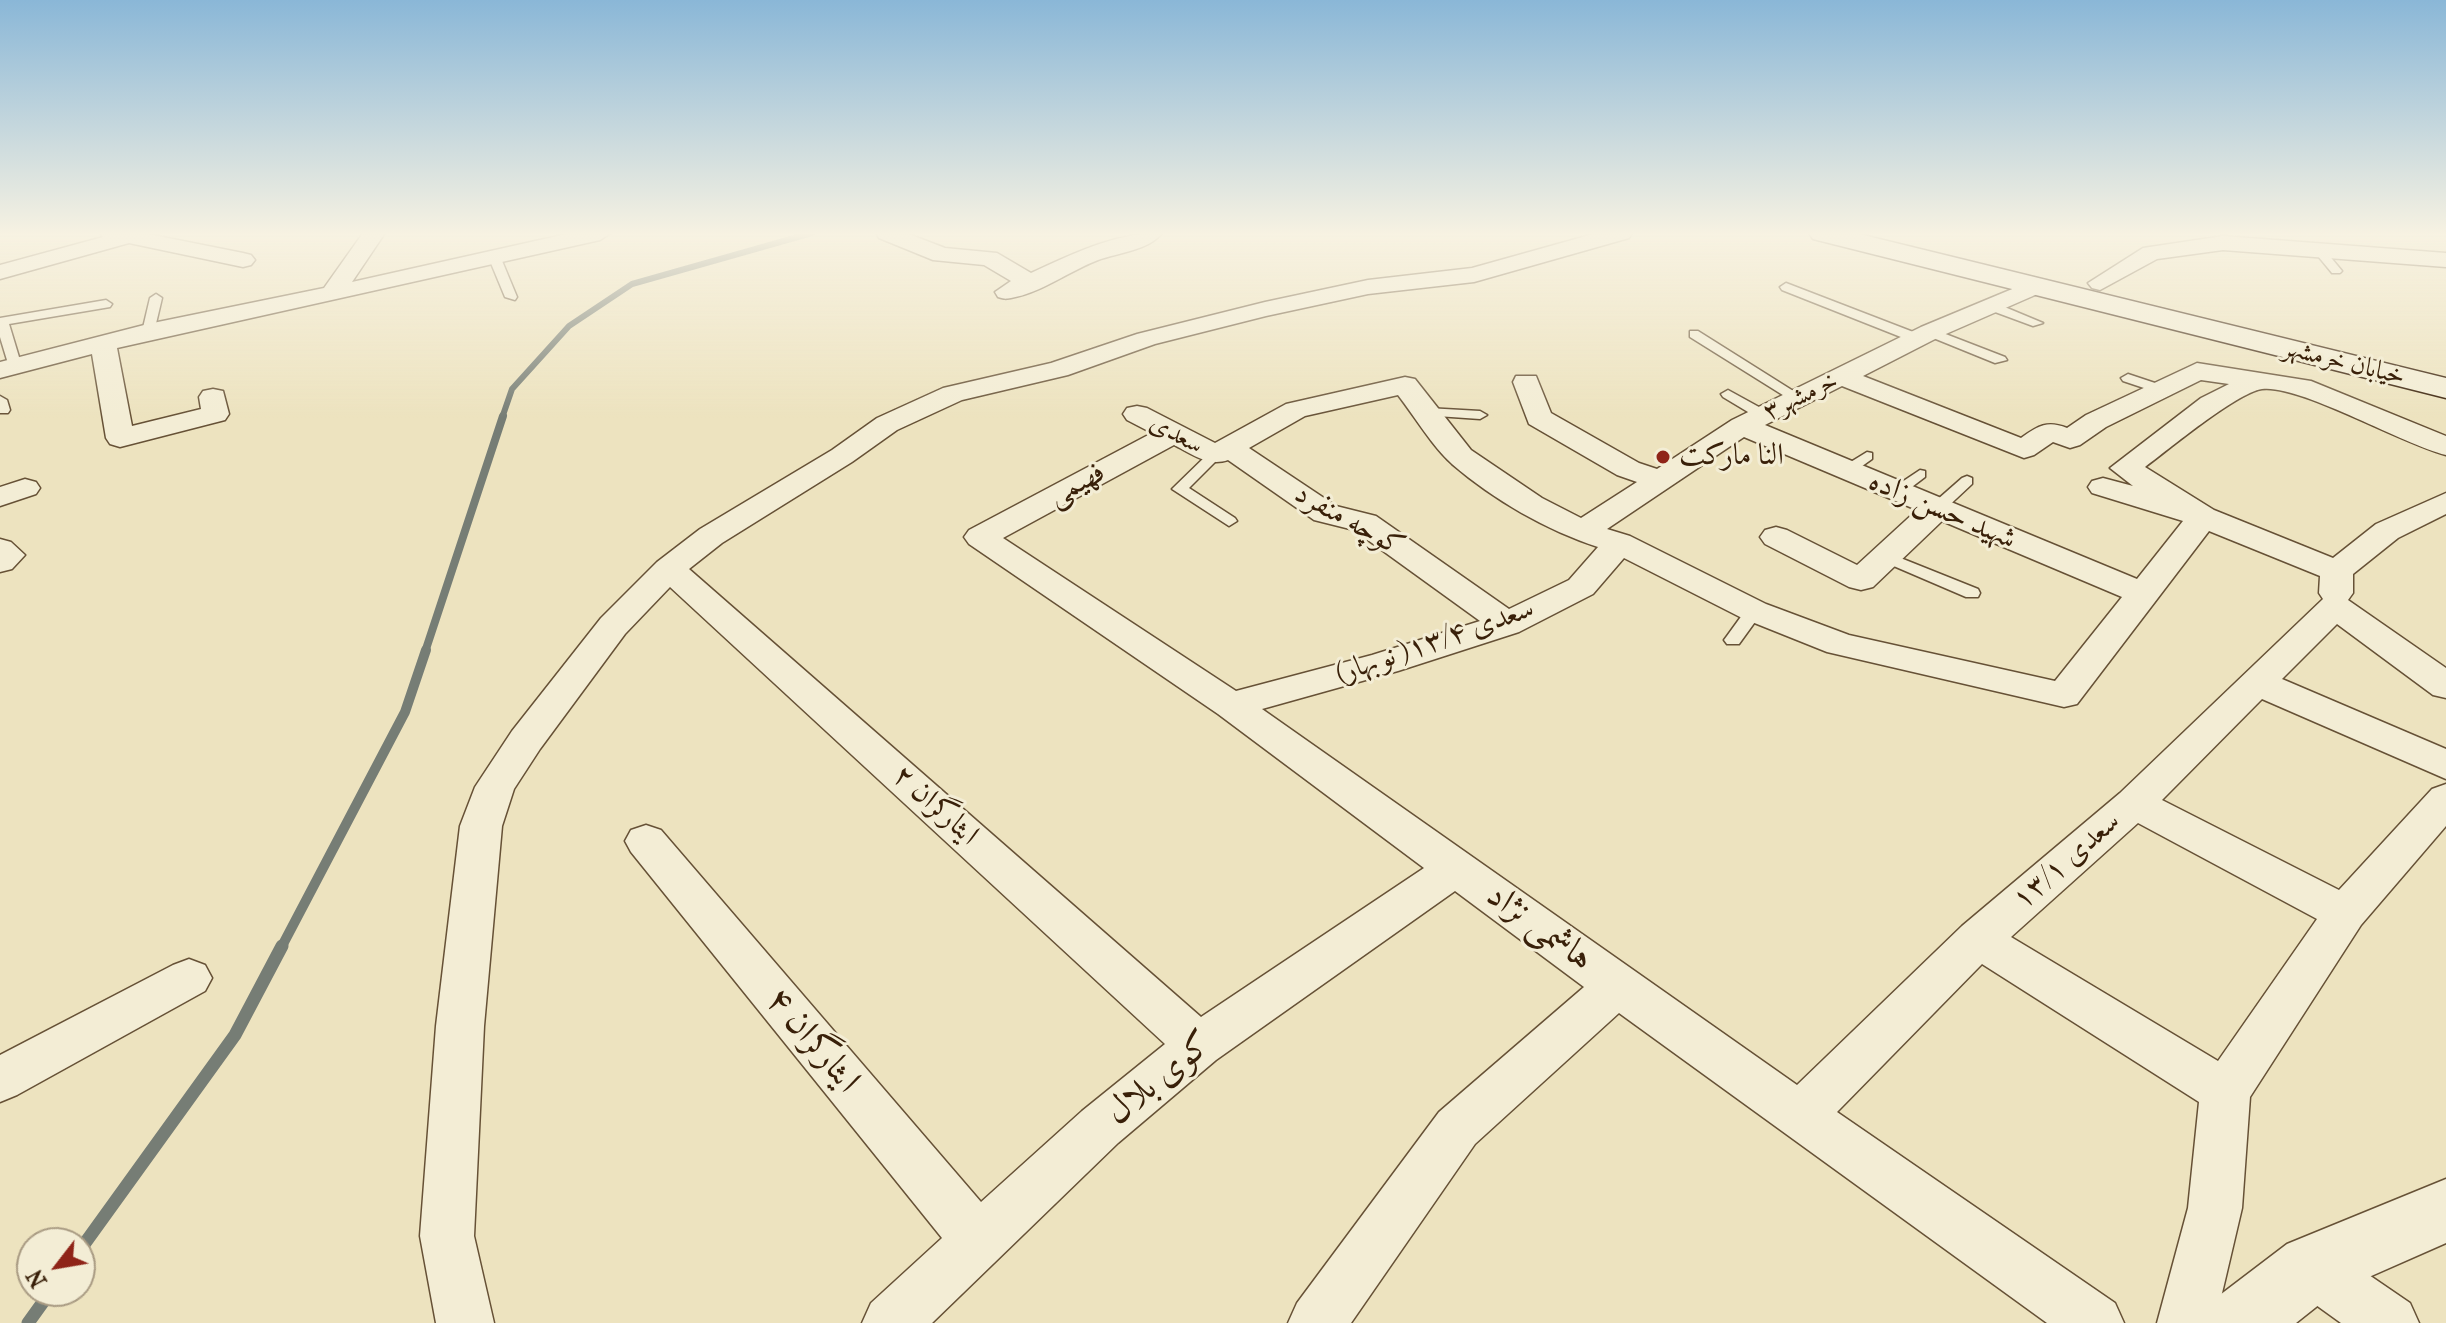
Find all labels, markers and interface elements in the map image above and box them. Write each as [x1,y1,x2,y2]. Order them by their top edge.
street label: خیابان خرمشهر [2280,333,2408,393]
street label: خرمشهر۳ [1759,366,1843,428]
street label: سعدی [1144,408,1208,462]
place label: النا مارکت [1679,439,1784,475]
marker: النا مارکت [1654,448,1672,466]
street label: فهیمی [1042,455,1112,515]
street label: شهید حسن زاده [1863,464,2021,558]
street label: کوچه منفرد [1288,476,1410,566]
street label: سعدی ۱۳/۴( نوبهار) [1331,591,1539,693]
street label: ایثارگران ۲ [885,758,985,854]
street label: سعدی ۱۳/۱ [2006,804,2128,918]
street label: هاشمی نژاد [1477,875,1601,981]
street label: ایثارگران ۴ [756,980,868,1102]
street label: کوی بلال [1098,1023,1222,1135]
north arrow [16,1227,96,1307]
text: N [22,1264,53,1292]

